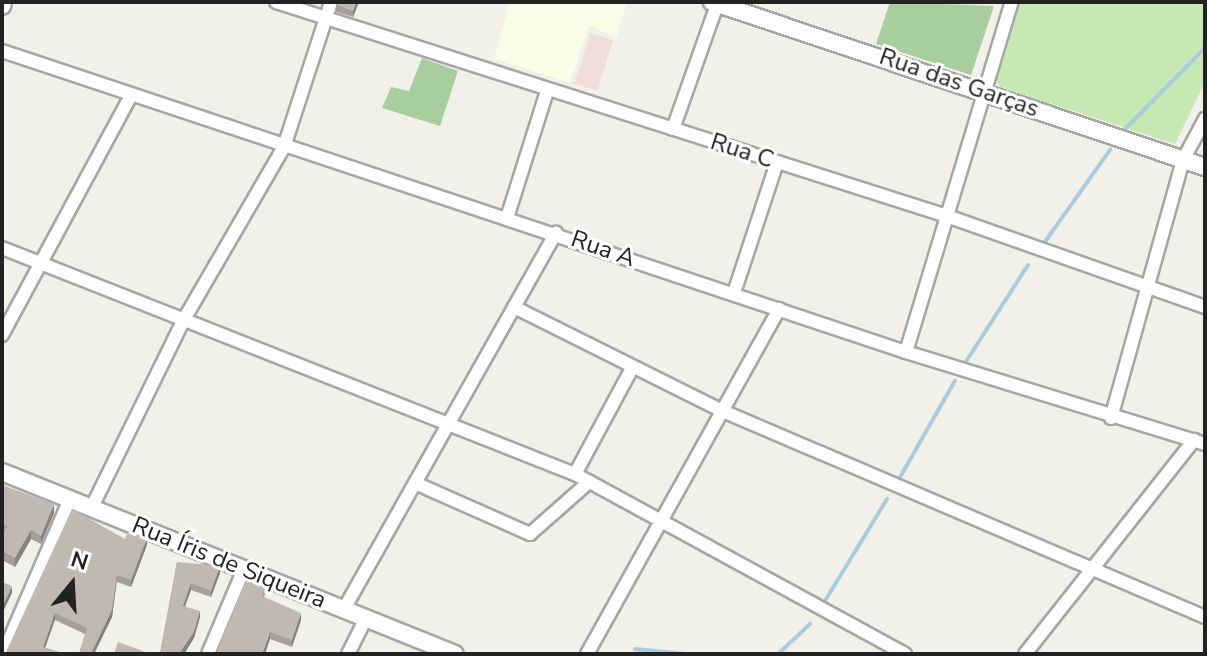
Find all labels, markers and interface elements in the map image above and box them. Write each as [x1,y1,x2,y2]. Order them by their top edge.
street label: Rua das Garças [876,42,1042,124]
street label: Rua C [707,127,777,175]
street label: Rua A [567,225,639,273]
street label: Rua Íris de Siqueira [128,511,330,615]
north arrow [32,544,112,624]
text: N [67,544,92,578]

